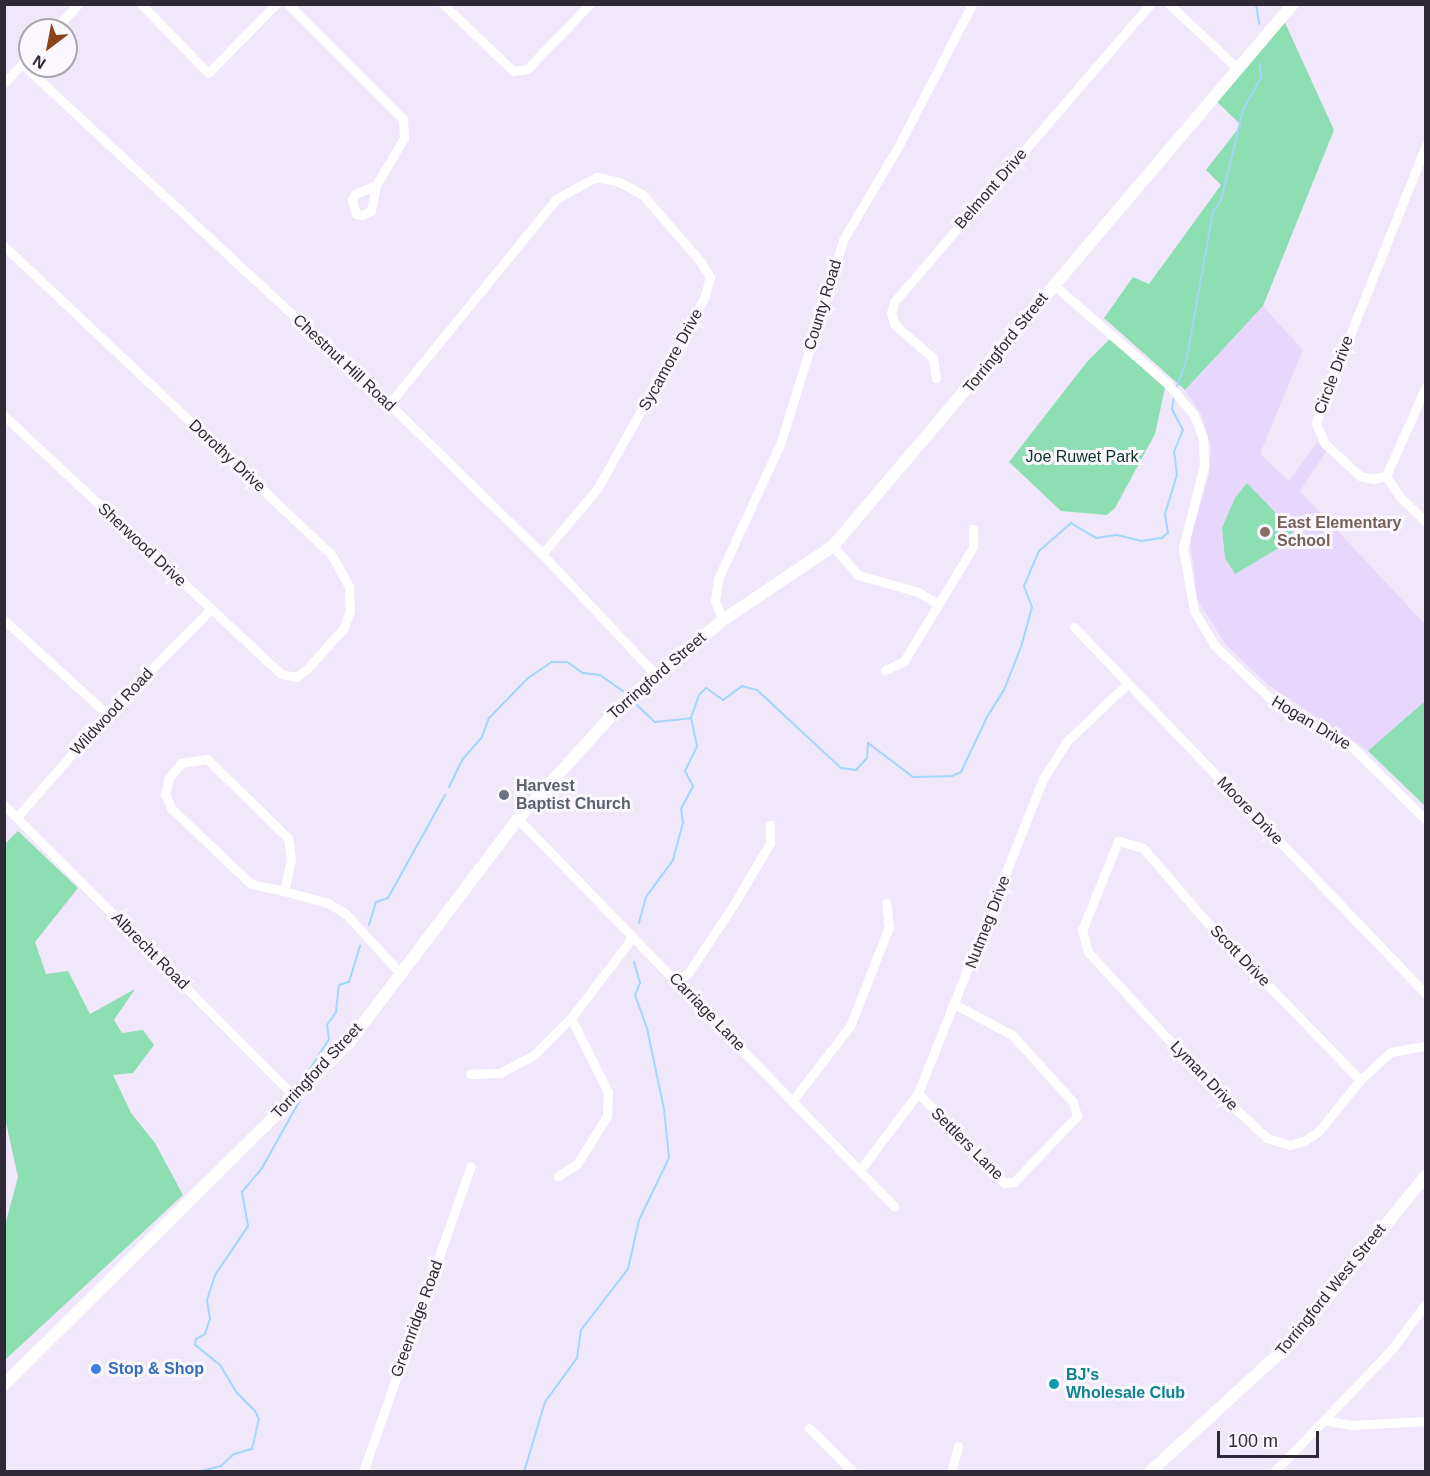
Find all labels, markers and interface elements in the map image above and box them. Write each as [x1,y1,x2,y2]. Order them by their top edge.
north arrow [18,18,78,78]
text: N [30,52,49,72]
street label: Belmont Drive [951,145,1031,233]
street label: County Road [800,258,846,352]
street label: Torringford Street [960,289,1052,397]
street label: Sycamore Drive [635,306,707,414]
street label: Chestnut Hill Road [289,310,399,416]
street label: Circle Drive [1310,333,1358,417]
street label: Dorothy Drive [185,416,269,496]
park label: Joe Ruwet Park [1026,447,1138,467]
street label: Sherwood Drive [94,499,190,591]
place label: East Elementary School [1277,513,1402,551]
marker: East Elementary School [1258,525,1272,539]
street label: Torringford Street [604,628,710,724]
street label: Wildwood Road [67,664,157,760]
street label: Hogan Drive [1268,692,1354,754]
street label: Moore Drive [1213,773,1287,849]
place label: Harvest Baptist Church [516,776,631,814]
marker: Harvest Baptist Church [497,788,511,802]
street label: Nutmeg Drive [962,873,1014,971]
street label: Albrecht Road [107,908,193,994]
street label: Scott Drive [1206,921,1274,991]
street label: Carriage Lane [665,969,749,1055]
street label: Torringford Street [268,1019,366,1123]
street label: Lyman Drive [1166,1037,1242,1115]
street label: Settlers Lane [927,1104,1007,1184]
street label: Torringford West Street [1272,1220,1390,1360]
street label: Greenridge Road [387,1258,447,1380]
place label: Stop & Shop [108,1359,204,1379]
marker: Stop & Shop [89,1362,103,1376]
place label: BJ's Wholesale Club [1066,1365,1185,1403]
marker: BJ's Wholesale Club [1047,1377,1061,1391]
scale bar [1220,1419,1322,1457]
text: 100 m [1228,1431,1278,1451]

